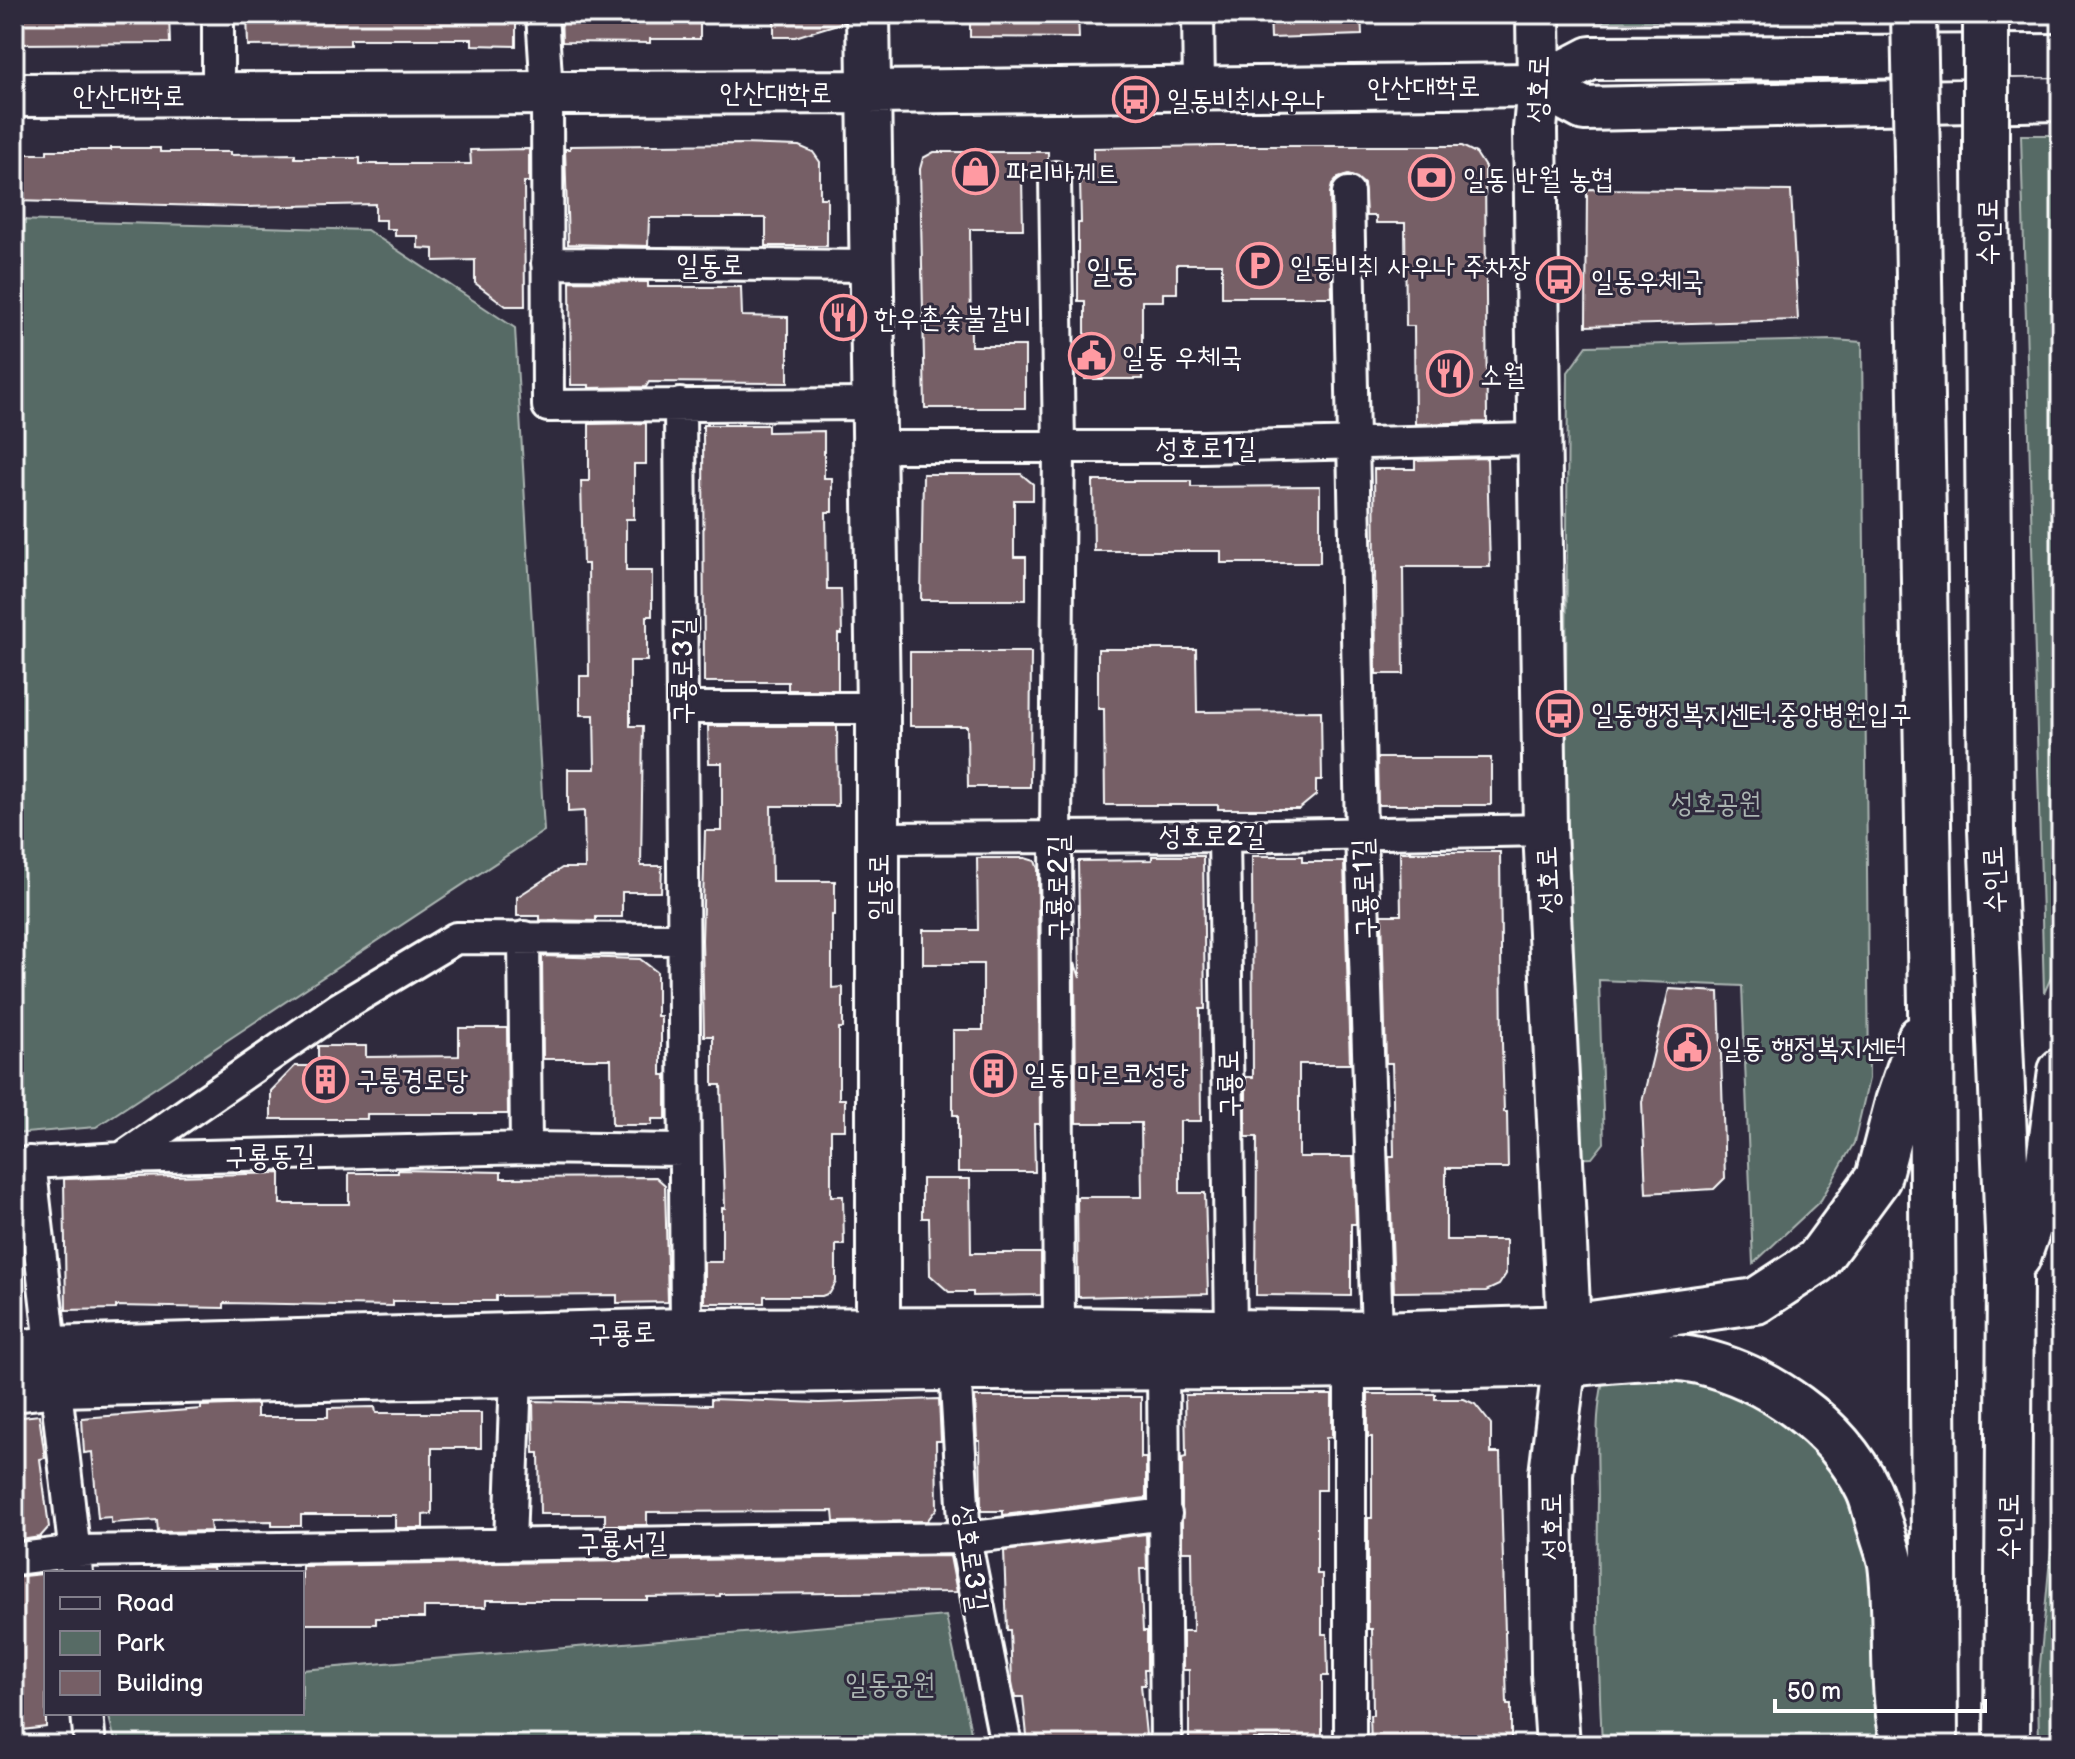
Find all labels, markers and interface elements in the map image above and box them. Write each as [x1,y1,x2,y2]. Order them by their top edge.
street label: 성호로 [1521,55,1556,123]
street label: 안산대학로 [1367,70,1481,105]
bus stop icon: 일동비취사우나 [1112,75,1160,123]
street label: 안산대학로 [720,77,832,110]
street label: 안산대학로 [73,80,185,113]
place label: 일동비취사우나 [1167,84,1325,117]
shop icon: 파리바게트 [951,148,999,196]
bank icon: 일동 반월 농협 [1408,154,1456,202]
place label: 파리바게트 [1006,157,1119,190]
place label: 일동 반월 농협 [1463,163,1613,196]
street label: 수인로 [1972,198,2005,266]
parking icon: 일동비취 사우나 주차장 [1235,242,1283,290]
street label: 일동로 [676,249,744,282]
place label: 일동비취 사우나 주차장 [1290,251,1531,284]
district label: 일동 [1086,252,1138,291]
bus stop icon: 일동우체국 [1536,256,1584,304]
place label: 일동우체국 [1591,265,1704,298]
restaurant icon: 한우촌숯불갈비 [819,293,867,341]
place label: 한우촌숯불갈비 [874,302,1032,335]
public building icon: 일동 우체국 [1067,332,1115,380]
place label: 일동 우체국 [1122,341,1242,374]
restaurant icon: 소월 [1425,350,1473,398]
place label: 소월 [1480,359,1525,392]
street label: 성호로1길 [1156,432,1256,465]
street label: 구룡로3길 [667,617,700,725]
bus stop icon: 일동행정복지센터.중앙병원입구 [1536,689,1584,737]
place label: 일동행정복지센터.중앙병원입구 [1591,698,1912,731]
park label: 성호공원 [1671,787,1761,820]
street label: 성호로2길 [1159,820,1265,853]
street label: 구룡로2길 [1042,835,1075,941]
street label: 구룡로1길 [1346,838,1383,940]
street label: 성호로 [1530,845,1567,915]
street label: 수인로 [1976,845,2013,915]
street label: 일동로 [863,853,896,921]
public building icon: 일동 행정복지센터 [1664,1023,1712,1071]
place label: 일동 행정복지센터 [1719,1032,1907,1065]
building icon: 일동 마르코성당 [969,1049,1017,1097]
street label: 구룡로 [1212,1050,1247,1118]
building icon: 구롱경로당 [301,1055,349,1103]
place label: 일동 마르코성당 [1024,1058,1189,1091]
place label: 구롱경로당 [356,1064,469,1097]
street label: 구룡동길 [225,1139,315,1174]
street label: 구룡로 [588,1316,656,1351]
street label: 성호로 [1535,1493,1570,1561]
street label: 수인로 [1993,1493,2026,1561]
street label: 성호로3길 [947,1503,994,1614]
street label: 구룡서길 [577,1526,667,1561]
legend [44,1571,304,1715]
text: Road [116,1589,174,1618]
text: Park [116,1629,164,1658]
scale bar [1775,1663,1985,1713]
park label: 일동공원 [845,1668,935,1701]
text: Building [116,1669,203,1698]
text: 50 m [1787,1677,1841,1706]

